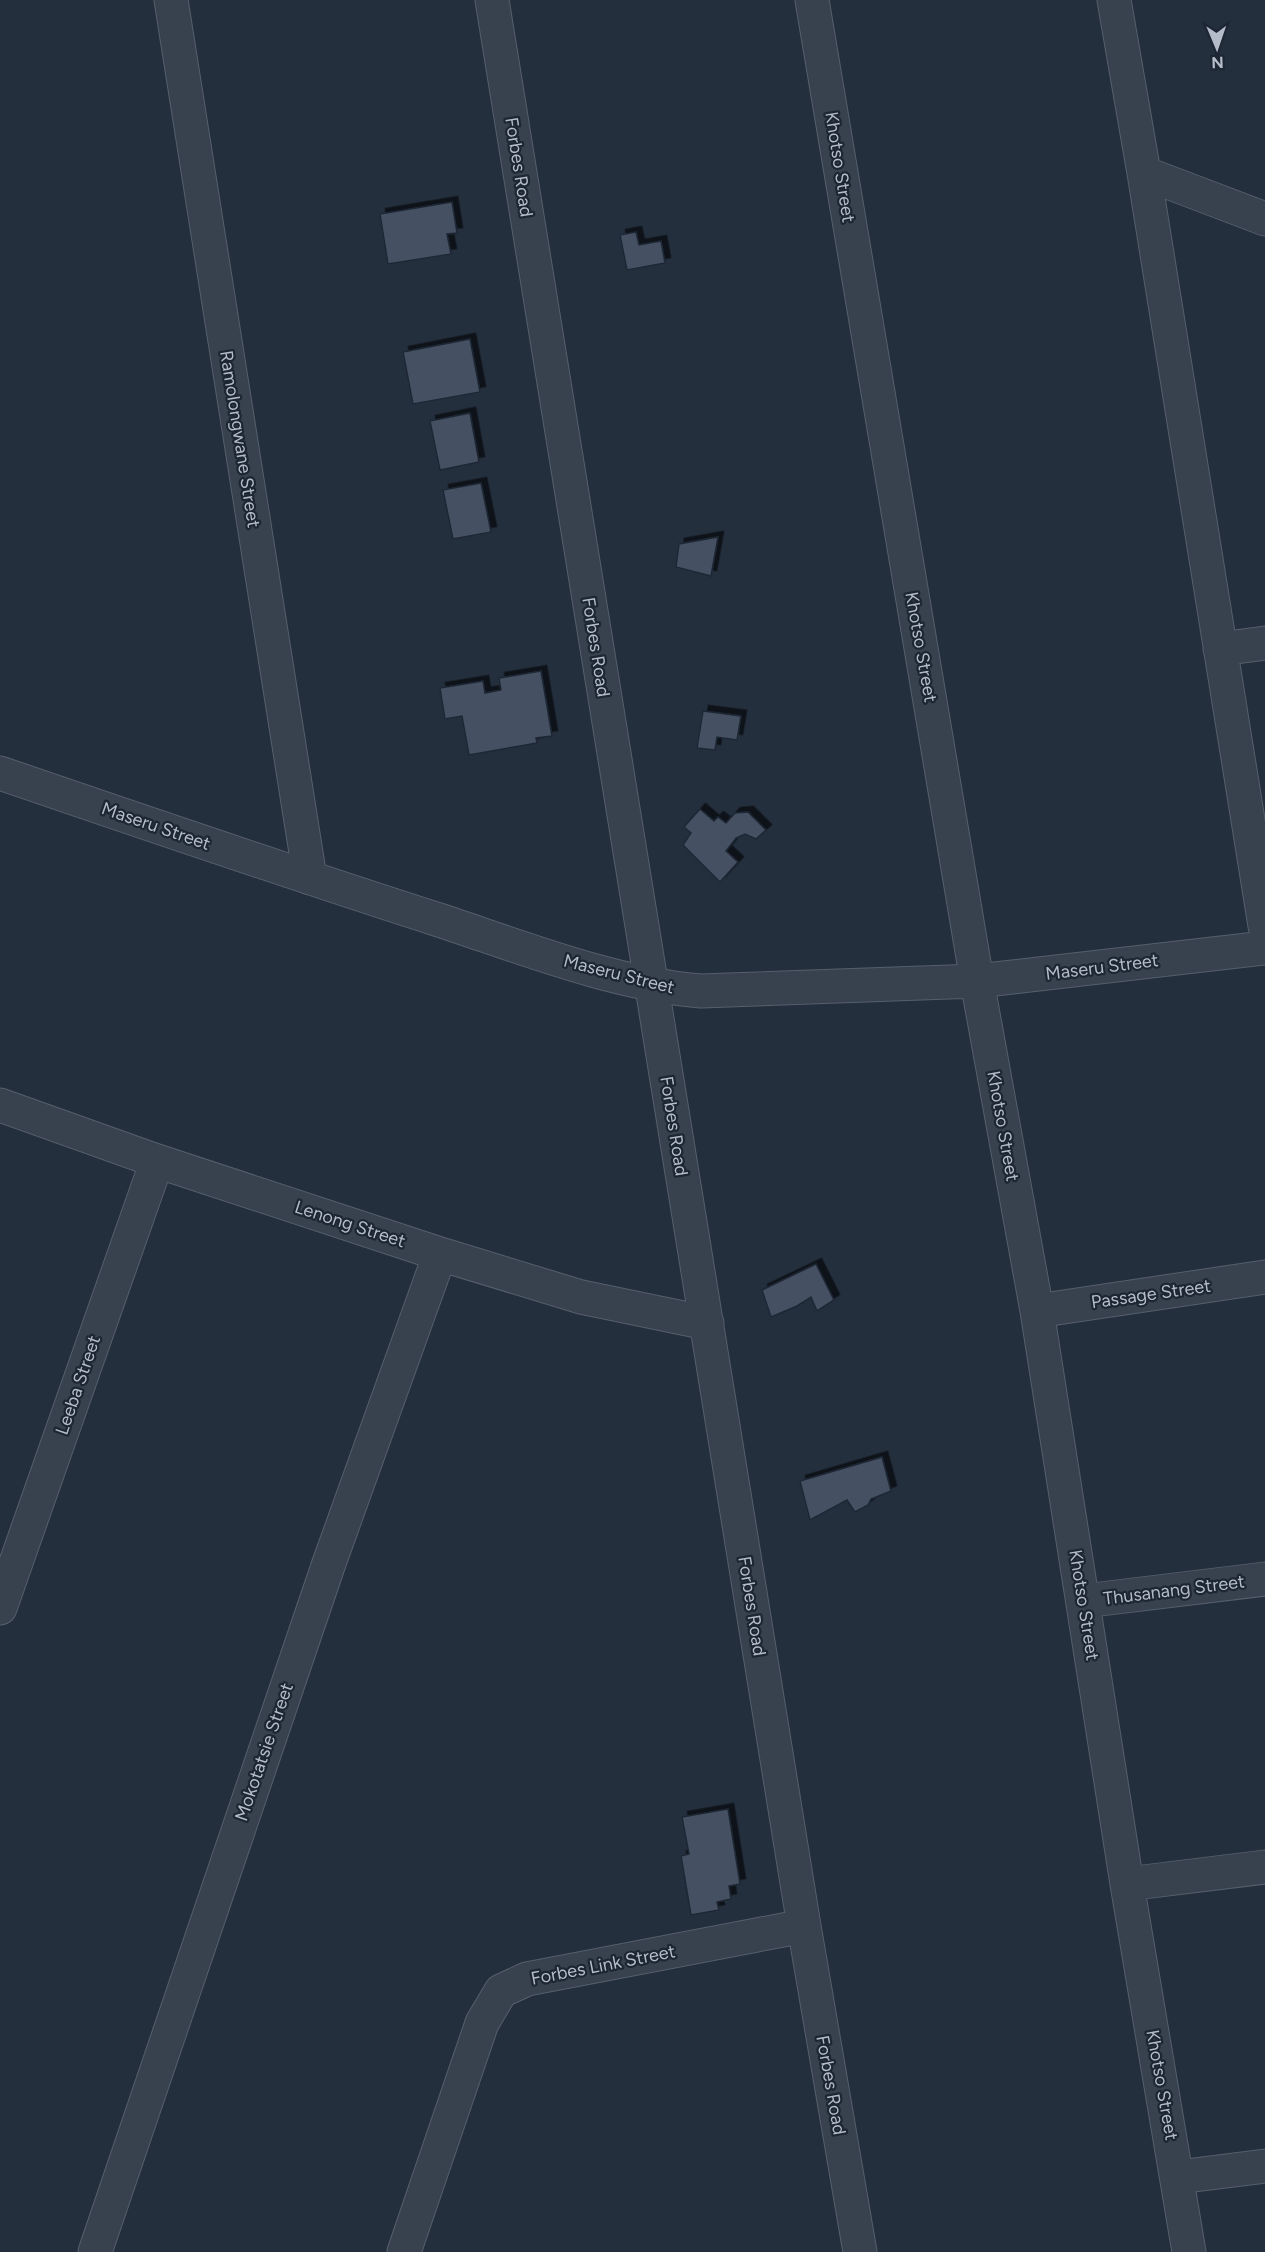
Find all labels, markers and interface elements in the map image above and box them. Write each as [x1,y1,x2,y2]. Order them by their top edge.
north arrow [1187,18,1247,78]
text: N [1211,53,1224,72]
street label: Khotso Street [820,110,860,224]
street label: Forbes Road [500,115,538,219]
street label: Ramolongwane Street [215,349,265,529]
street label: Khotso Street [900,590,942,704]
street label: Forbes Road [577,595,615,699]
street label: Maseru Street [99,797,213,855]
street label: Maseru Street [1044,949,1160,985]
street label: Maseru Street [561,950,677,998]
street label: Khotso Street [982,1069,1024,1183]
street label: Forbes Road [655,1074,693,1178]
street label: Lenong Street [292,1196,408,1252]
street label: Passage Street [1090,1275,1212,1313]
street label: Leeba Street [51,1332,105,1438]
street label: Khotso Street [1064,1548,1104,1662]
street label: Forbes Road [733,1554,771,1658]
street label: Thusanang Street [1102,1570,1246,1610]
street label: Mokotatsie Street [230,1680,298,1824]
street label: Forbes Link Street [529,1940,677,1990]
street label: Khotso Street [1141,2028,1183,2142]
street label: Forbes Road [811,2033,851,2137]

